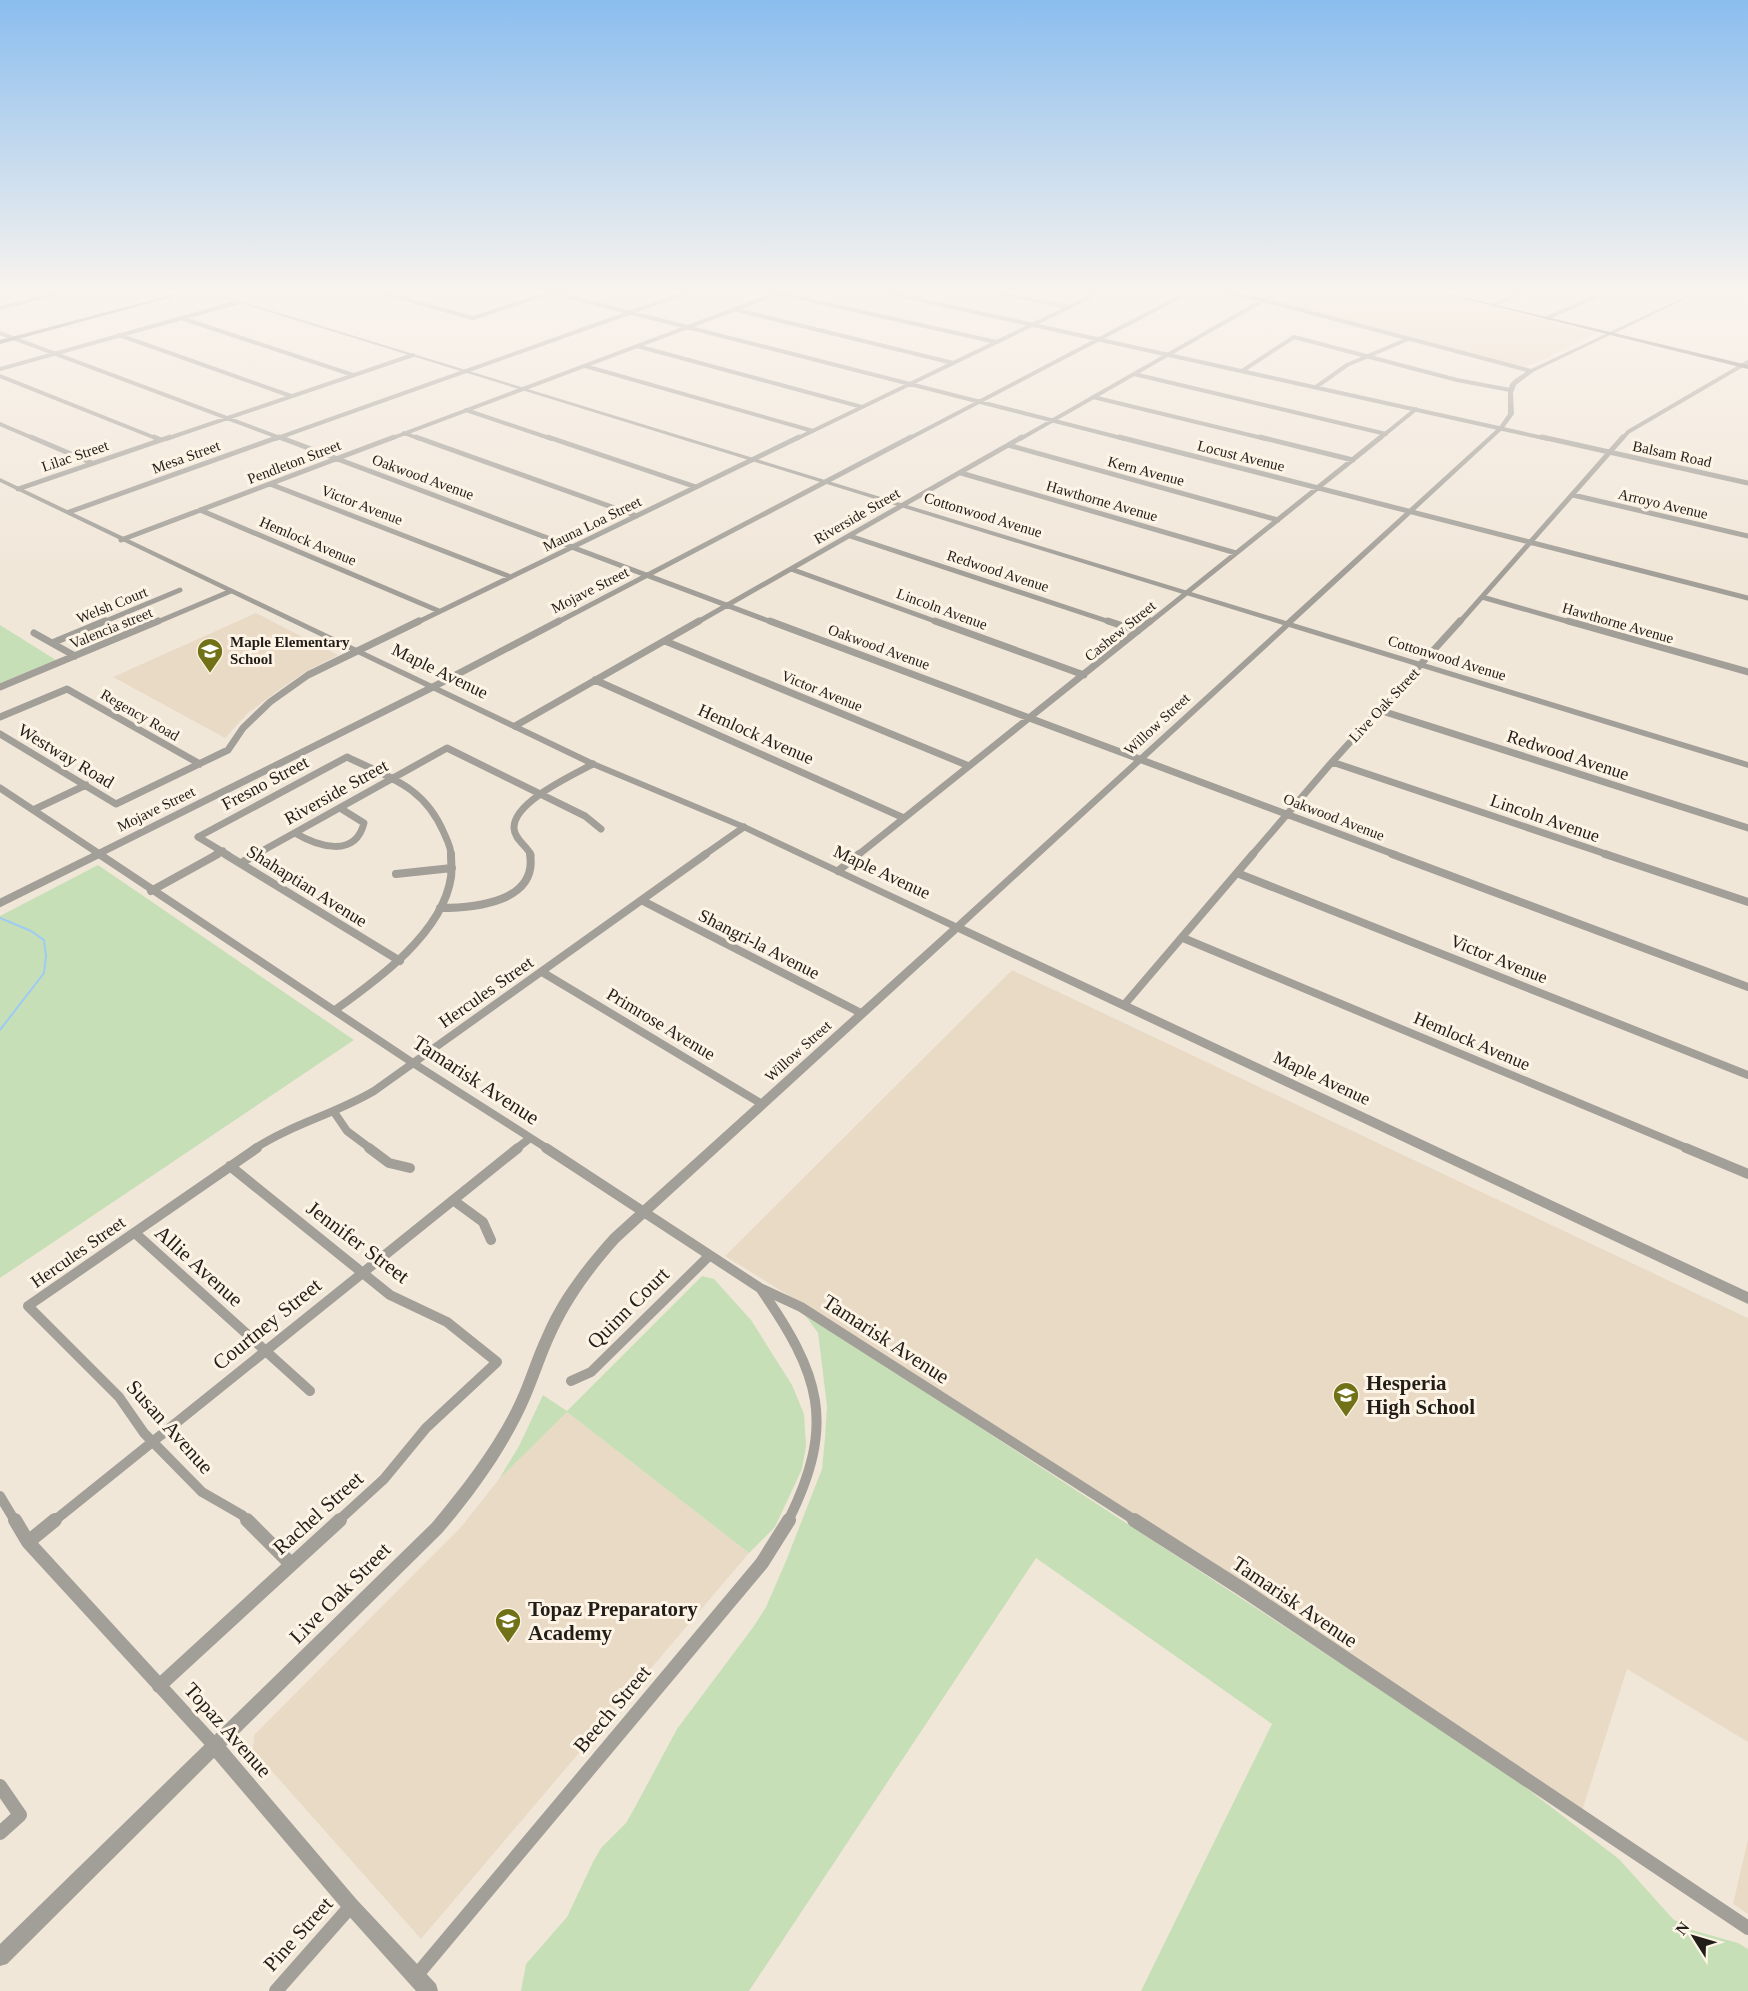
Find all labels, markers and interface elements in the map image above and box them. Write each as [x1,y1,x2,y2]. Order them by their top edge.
street label: Lilac Street [40,437,111,475]
street label: Mesa Street [150,437,223,477]
street label: Pendleton Street [245,437,344,487]
street label: Locust Avenue [1196,437,1287,475]
street label: Balsam Road [1631,438,1713,470]
street label: Oakwood Avenue [370,451,476,503]
street label: Kern Avenue [1106,453,1186,489]
street label: Hawthorne Avenue [1044,477,1160,525]
street label: Victor Avenue [319,482,405,528]
street label: Riverside Street [811,485,903,547]
street label: Arroyo Avenue [1616,486,1710,522]
street label: Cottonwood Avenue [922,489,1044,541]
street label: Mauna Loa Street [540,493,645,555]
street label: Hemlock Avenue [257,513,359,569]
street label: Redwood Avenue [945,547,1051,595]
street label: Mojave Street [549,563,632,616]
street label: Welsh Court [74,583,151,626]
street label: Lincoln Avenue [895,585,990,633]
street label: Cashew Street [1081,597,1159,664]
street label: Hawthorne Avenue [1560,599,1676,647]
street label: Valencia street [67,604,156,652]
street label: Oakwood Avenue [826,621,932,673]
street label: Cottonwood Avenue [1386,632,1508,684]
place label: Maple Elementary School [230,634,350,667]
school or university icon: Maple Elementary School [195,636,225,674]
street label: Maple Avenue [389,639,491,703]
street label: Live Oak Street [1346,664,1423,745]
street label: Victor Avenue [779,667,865,715]
street label: Regency Road [98,686,182,744]
street label: Willow Street [1121,689,1193,758]
street label: Hemlock Avenue [695,700,817,768]
street label: Westway Road [15,720,117,792]
street label: Redwood Avenue [1504,726,1632,784]
street label: Fresno Street [218,752,312,814]
street label: Riverside Street [281,755,391,829]
street label: Mojave Street [114,783,198,835]
street label: Oakwood Avenue [1281,790,1387,844]
street label: Lincoln Avenue [1488,790,1602,846]
street label: Shahaptian Avenue [243,841,371,931]
street label: Maple Avenue [831,841,933,903]
street label: Shangri-la Avenue [695,905,823,983]
street label: Victor Avenue [1447,930,1551,988]
street label: Hercules Street [435,952,537,1032]
street label: Primrose Avenue [603,984,719,1064]
street label: Hemlock Avenue [1411,1008,1533,1074]
street label: Willow Street [762,1017,835,1085]
street label: Tamarisk Avenue [408,1030,544,1130]
street label: Maple Avenue [1271,1047,1373,1109]
street label: Jennifer Street [302,1196,414,1288]
street label: Hercules Street [27,1212,129,1292]
street label: Allie Avenue [150,1220,248,1312]
street label: Quinn Court [582,1262,674,1354]
street label: Courtney Street [208,1273,326,1375]
street label: Tamarisk Avenue [818,1289,954,1389]
place label: Hesperia High School [1366,1371,1475,1419]
street label: Susan Avenue [122,1375,218,1479]
school or university icon: Hesperia High School [1331,1380,1361,1418]
street label: Rachel Street [268,1466,368,1560]
street label: Live Oak Street [285,1537,396,1648]
street label: Tamarisk Avenue [1228,1551,1362,1653]
place label: Topaz Preparatory Academy [528,1597,698,1645]
school or university icon: Topaz Preparatory Academy [493,1606,523,1644]
street label: Beech Street [569,1660,656,1758]
street label: Topaz Avenue [179,1678,277,1782]
street label: Pine Street [258,1892,338,1976]
north arrow [1664,1907,1724,1967]
text: N [1672,1918,1693,1938]

